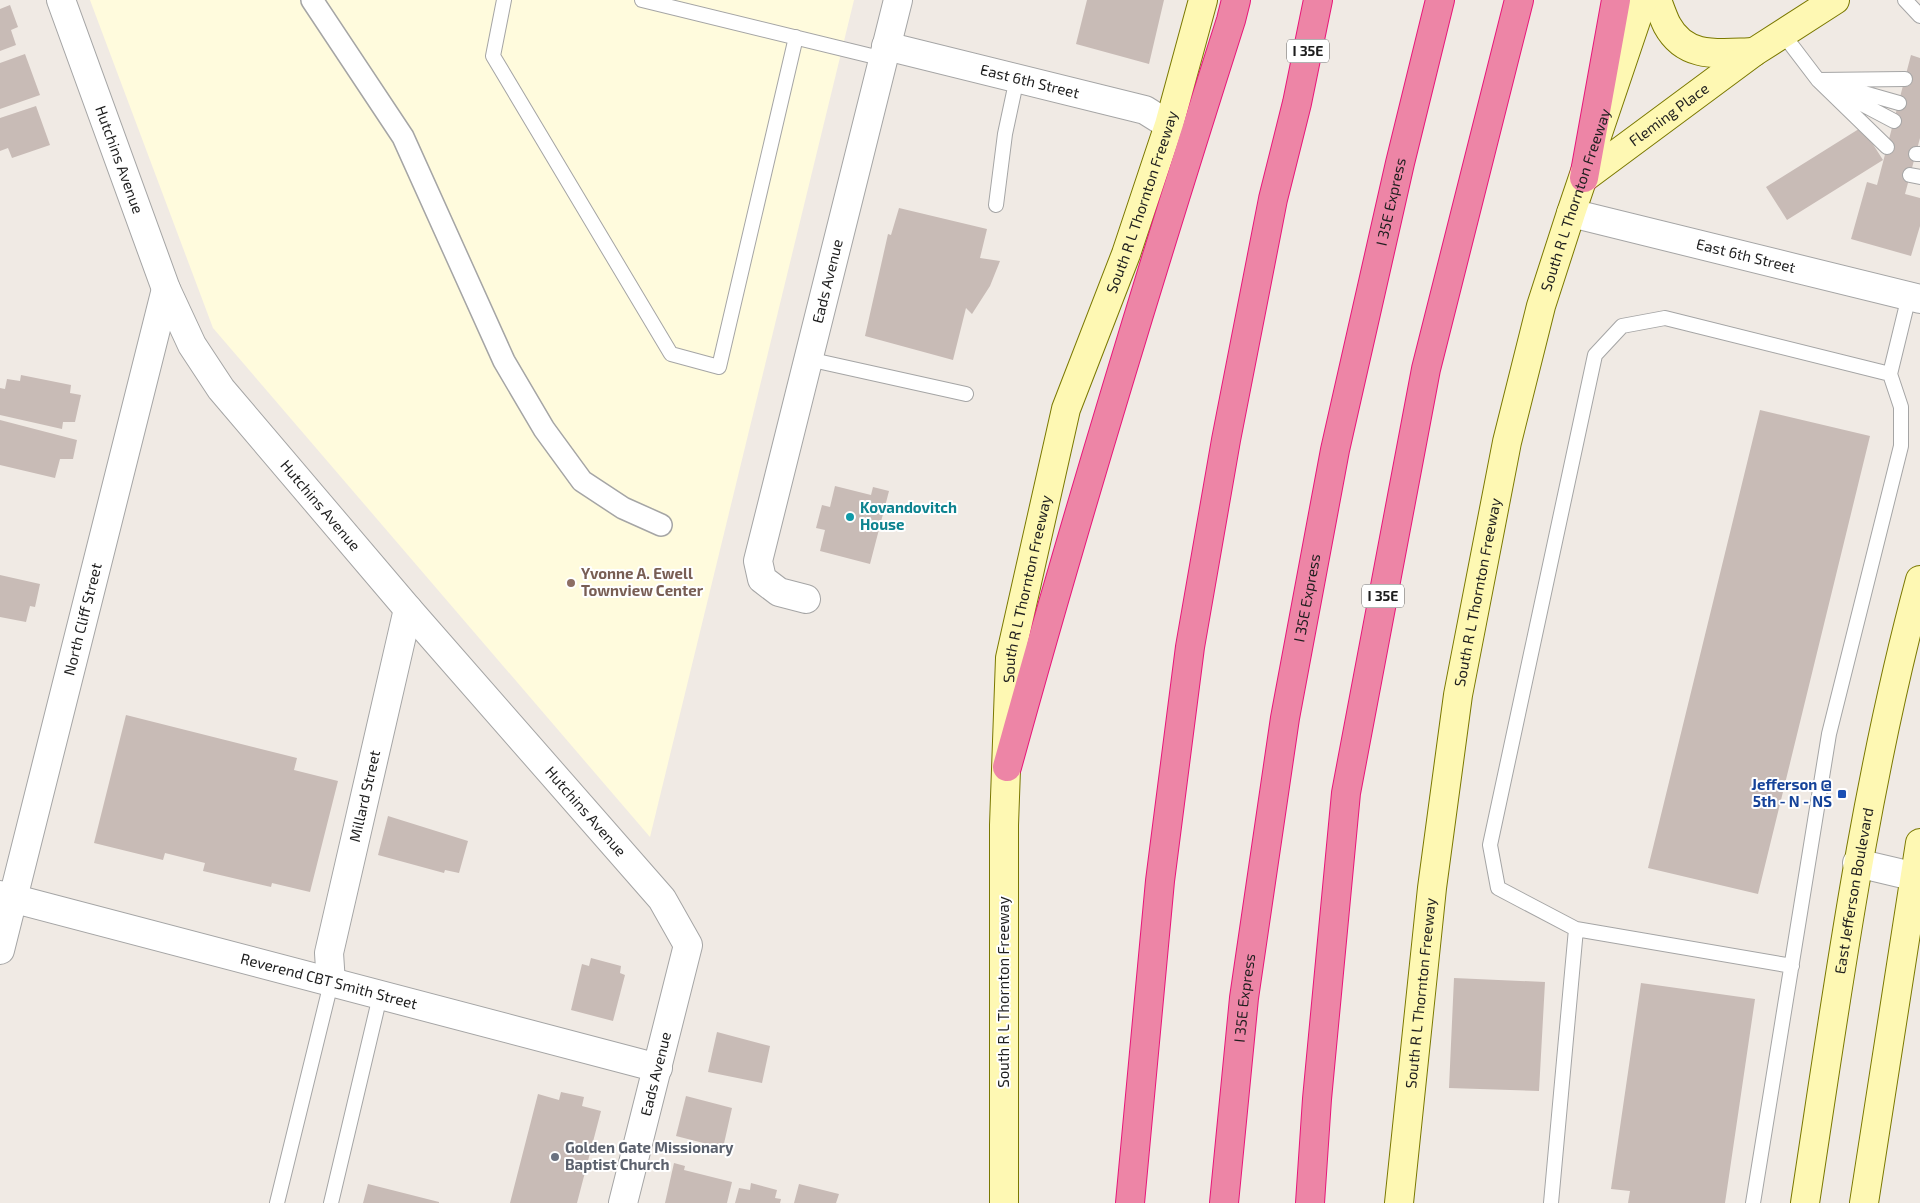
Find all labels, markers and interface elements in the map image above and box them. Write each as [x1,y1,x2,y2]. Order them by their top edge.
road number: I 35E [1287,40,1329,62]
street label: East 6th Street [979,60,1082,102]
street label: Fleming Place [1625,79,1712,150]
street label: Hutchins Avenue [92,103,148,216]
street label: South R L Thornton Freeway [1536,106,1614,293]
street label: South R L Thornton Freeway [1102,108,1180,295]
street label: I 35E Express [1372,156,1409,247]
street label: East 6th Street [1695,234,1798,276]
street label: Eads Avenue [808,237,846,325]
street label: Hutchins Avenue [277,456,365,554]
street label: South R L Thornton Freeway [999,493,1054,683]
street label: South R L Thornton Freeway [1450,496,1504,688]
place label: Kovandovitch House [860,498,957,533]
marker: Kovandovitch House [844,511,856,523]
street label: I 35E Express [1289,552,1323,644]
street label: North Cliff Street [59,561,105,677]
place label: Yvonne A. Ewell Townview Center [581,564,704,599]
marker: Yvonne A. Ewell Townview Center [565,577,577,589]
road number: I 35E [1362,584,1404,608]
street label: Millard Street [345,748,383,844]
street label: Hutchins Avenue [542,762,630,860]
place label: Jefferson @ 5th - N - NS [1751,775,1832,810]
marker: Jefferson @ 5th - N - NS [1836,788,1848,800]
street label: East Jefferson Boulevard [1830,806,1876,975]
street label: South R L Thornton Freeway [994,896,1012,1088]
street label: South R L Thornton Freeway [1401,897,1439,1089]
street label: Reverend CBT Smith Street [239,949,420,1012]
street label: I 35E Express [1230,952,1258,1043]
street label: Eads Avenue [636,1030,674,1118]
place label: Golden Gate Missionary Baptist Church [565,1138,734,1173]
marker: Golden Gate Missionary Baptist Church [549,1151,561,1163]

